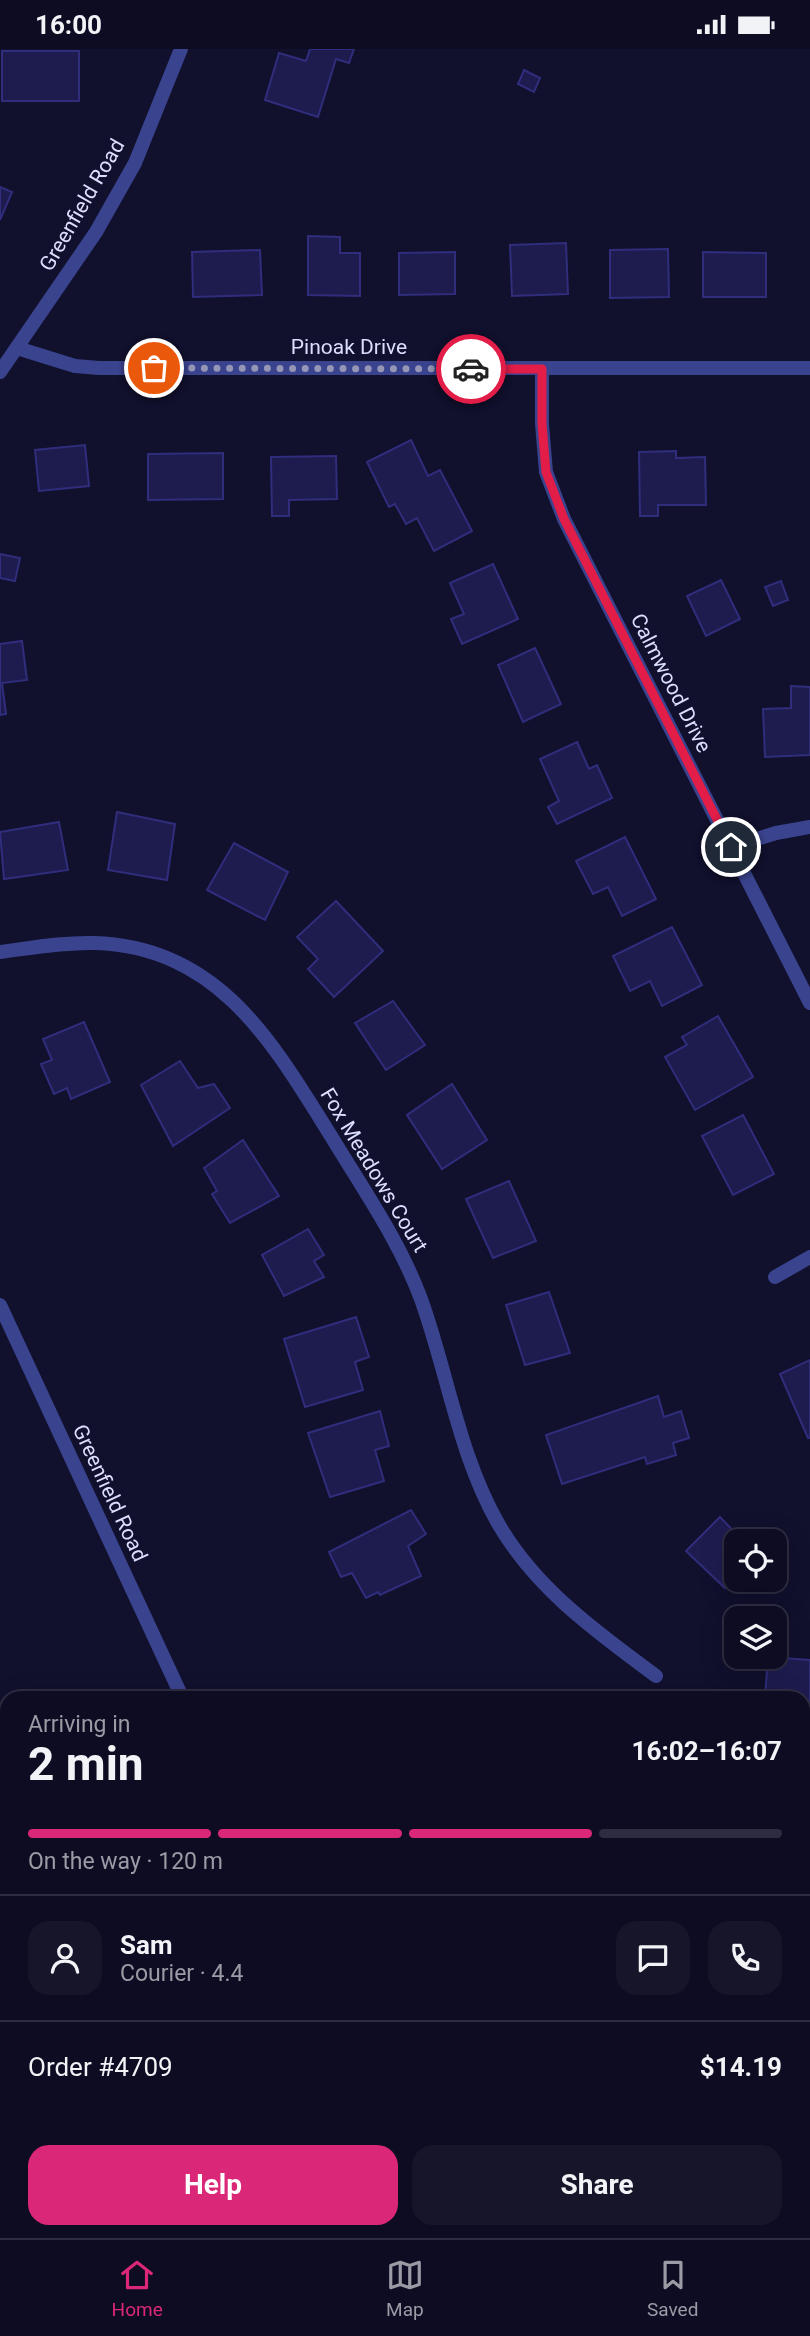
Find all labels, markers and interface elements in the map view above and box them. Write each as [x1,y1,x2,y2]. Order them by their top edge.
text: 16:00 [35,10,102,40]
street label: Greenfield Road [35,135,129,275]
courier [436,334,506,404]
street label: Pinoak Drive [291,335,407,359]
pin [124,338,184,398]
icon: bag [135,349,173,387]
icon: car [452,350,490,388]
street label: Calmwood Drive [626,610,716,756]
pin [701,817,761,877]
icon: home [712,828,750,866]
street label: Fox Meadows Court [316,1084,433,1256]
street label: Greenfield Road [68,1421,152,1565]
map controls [724,1529,787,1669]
button: locate [724,1529,787,1592]
button: layers [724,1606,787,1669]
text: Arriving in [28,1711,131,1738]
text: 16:02–16:07 [632,1736,782,1766]
text: 2 min [28,1737,144,1791]
text: On the way · 120 m [28,1848,223,1875]
button: person [28,1921,102,1995]
button: chat [616,1921,690,1995]
button: phone [708,1921,782,1995]
text: Sam [120,1930,172,1960]
text: Courier · 4.4 [120,1960,243,1987]
text: Order #4709 [28,2052,173,2082]
text: $14.19 [700,2052,782,2082]
button: Help [28,2145,398,2225]
button: Share [412,2145,782,2225]
tab: Home [112,2256,163,2321]
tab: Map [386,2256,424,2321]
tab: Saved [647,2256,698,2321]

